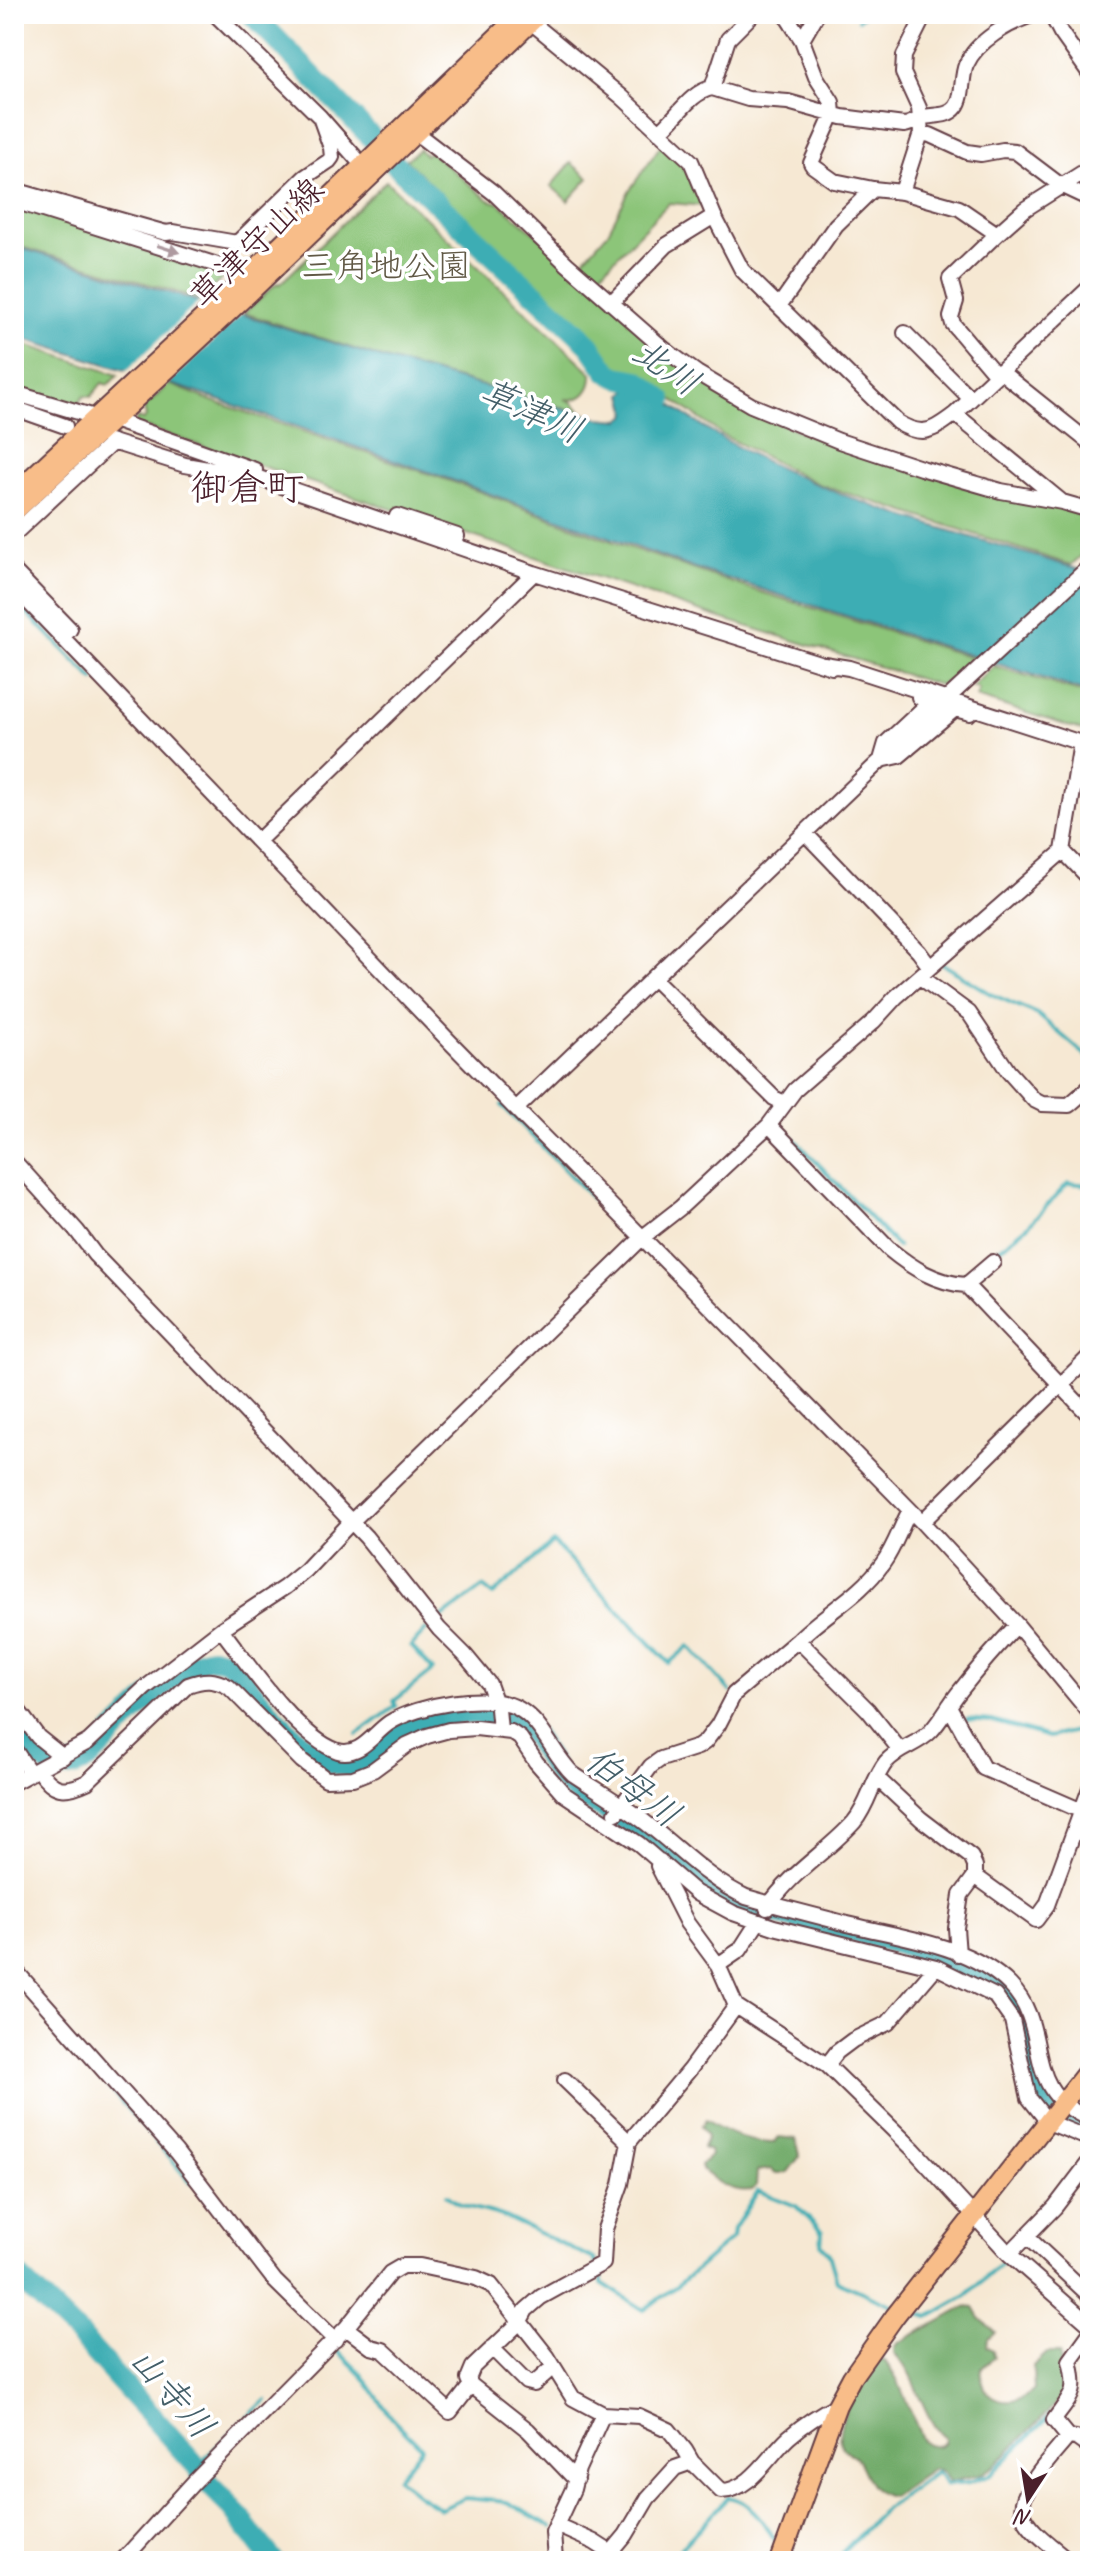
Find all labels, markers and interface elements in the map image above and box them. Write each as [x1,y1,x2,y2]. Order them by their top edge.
street label: 草津守山線 [180,168,332,317]
one-way arrow [157,244,181,256]
park label: 三角地公園 [301,244,471,287]
water label: 北川 [624,328,709,406]
water label: 草津川 [473,368,590,454]
district label: 御倉町 [190,464,304,511]
water label: 伯母川 [576,1736,690,1838]
water label: 山寺川 [119,2337,225,2449]
north arrow [988,2459,1068,2539]
text: N [1011,2502,1034,2533]

